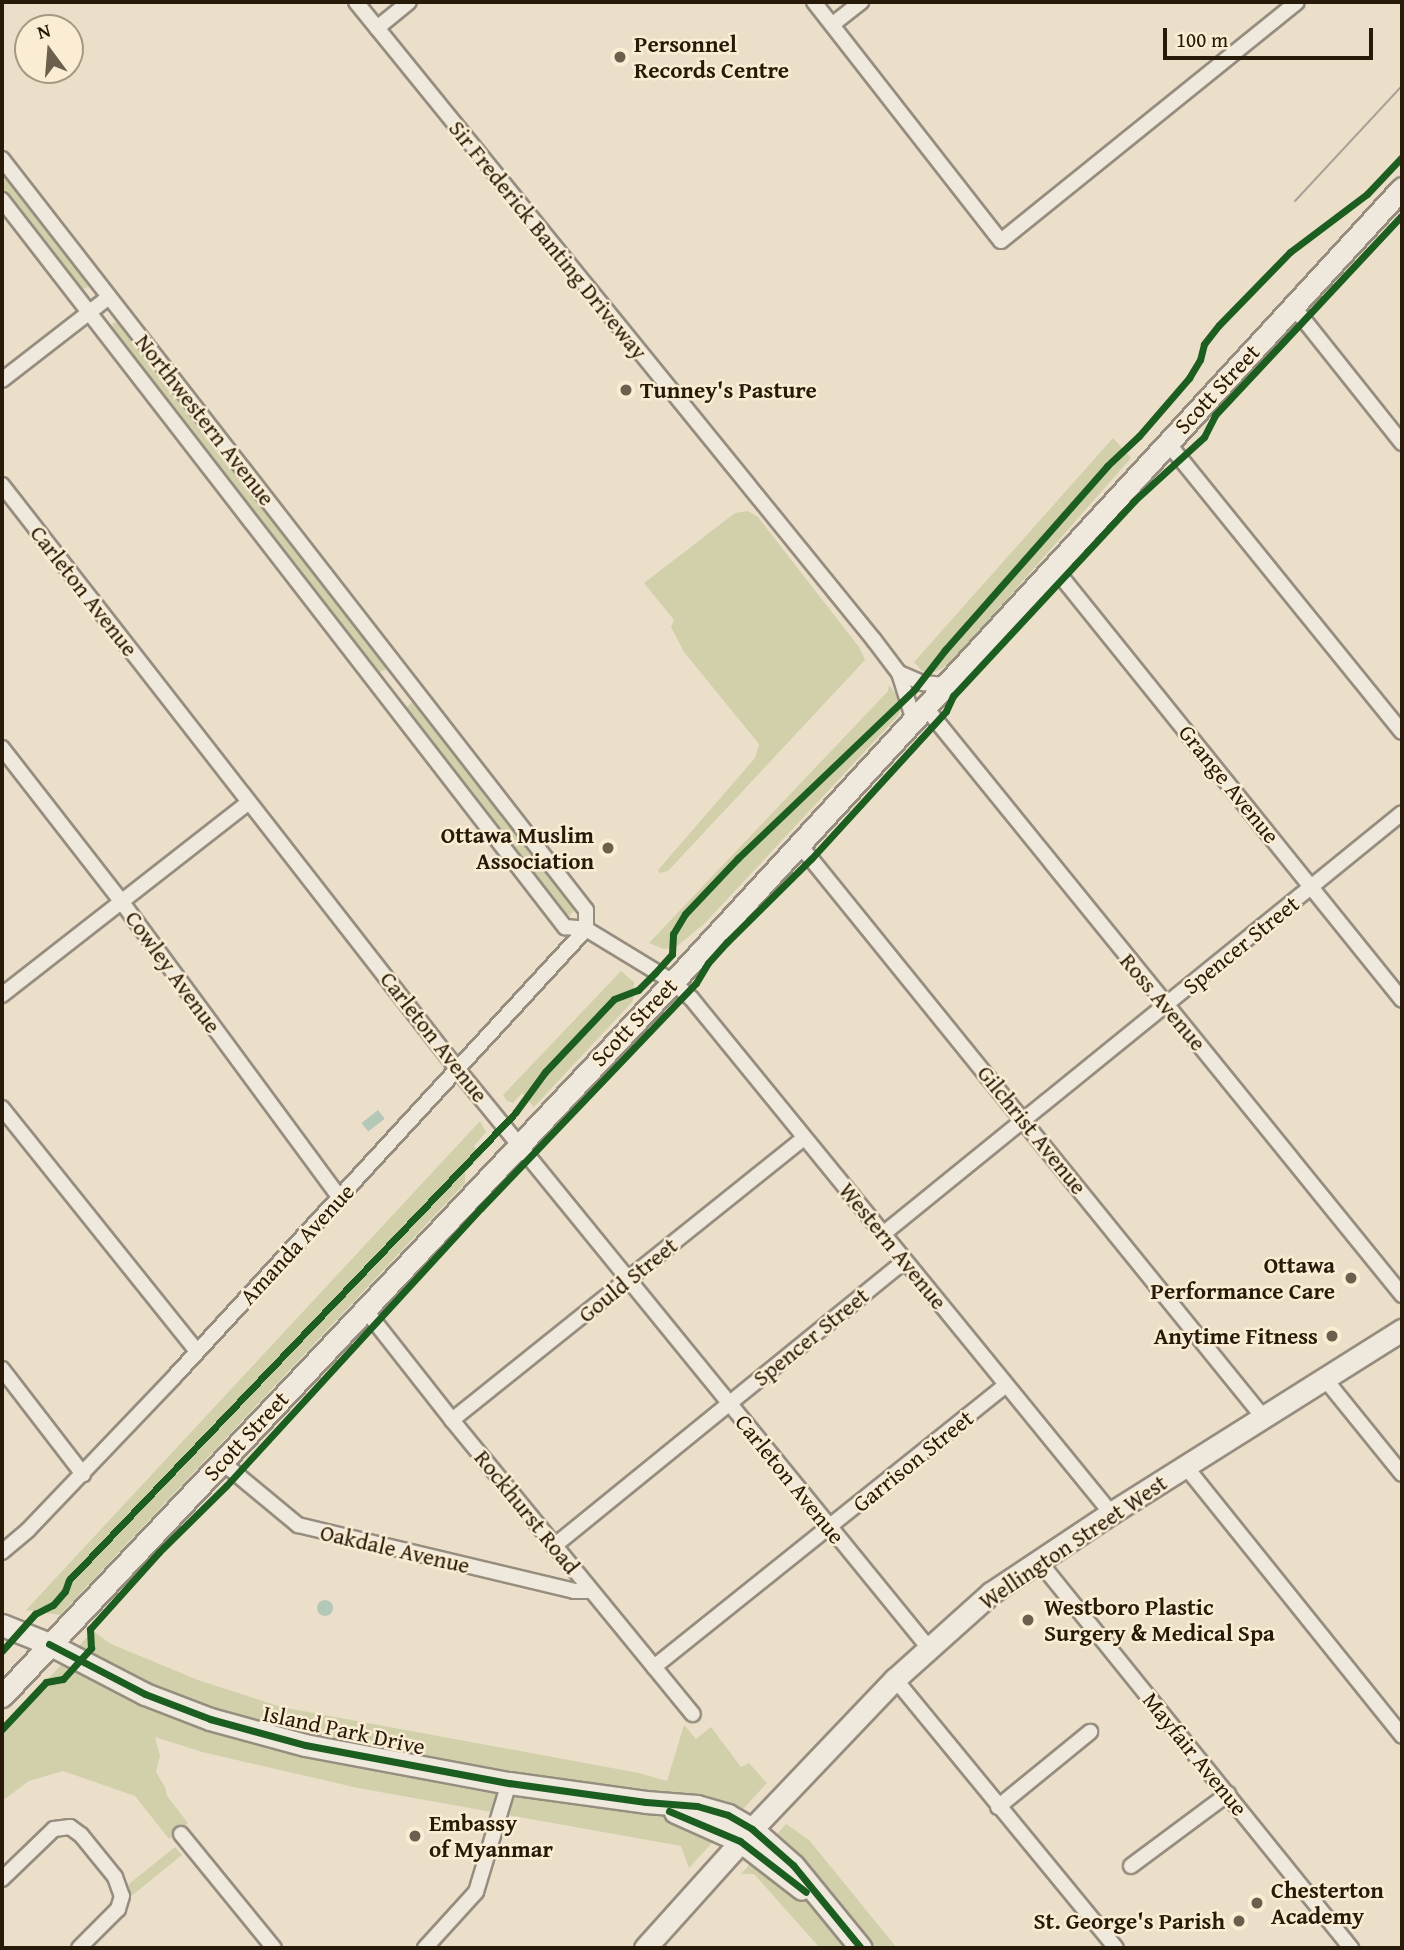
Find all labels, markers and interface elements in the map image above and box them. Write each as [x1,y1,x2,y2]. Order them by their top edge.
north arrow [14,14,84,84]
scale bar [1166,14,1376,58]
text: N [34,16,54,46]
text: 100 m [1176,24,1228,55]
place label: Personnel Records Centre [634,30,789,84]
marker: Personnel Records Centre [612,49,628,65]
street label: Sir Frederick Banting Driveway [443,115,653,365]
street label: Northwestern Avenue [129,329,281,511]
street label: Scott Street [1168,338,1266,440]
place label: Tunney's Pasture [640,376,817,404]
marker: Tunney's Pasture [618,382,634,398]
street label: Carleton Avenue [24,520,144,662]
street label: Grange Avenue [1173,719,1285,849]
place label: Ottawa Muslim Association [441,821,594,875]
marker: Ottawa Muslim Association [600,840,616,856]
street label: Spencer Street [1178,890,1304,1000]
street label: Cowley Avenue [119,905,227,1039]
street label: Ross Avenue [1114,948,1212,1056]
street label: Carleton Avenue [374,966,494,1108]
street label: Scott Street [585,972,683,1072]
street label: Gilchrist Avenue [972,1060,1092,1200]
street label: Western Avenue [833,1177,953,1315]
street label: Amanda Avenue [234,1178,360,1310]
street label: Gould Street [573,1232,683,1328]
place label: Ottawa Performance Care [1151,1251,1335,1305]
marker: Ottawa Performance Care [1341,1268,1361,1288]
street label: Spencer Street [748,1282,874,1392]
place label: Anytime Fitness [1154,1322,1318,1350]
marker: Anytime Fitness [1324,1328,1340,1344]
street label: Scott Street [197,1385,295,1487]
street label: Garrison Street [847,1404,979,1518]
street label: Carleton Avenue [729,1409,851,1549]
street label: Rockhurst Road [469,1444,585,1580]
street label: Wellington Street West [974,1469,1172,1615]
street label: Oakdale Avenue [318,1518,472,1580]
place label: Westboro Plastic Surgery & Medical Spa [1044,1593,1275,1647]
marker: Westboro Plastic Surgery & Medical Spa [1018,1610,1038,1630]
street label: Mayfair Avenue [1137,1687,1253,1821]
street label: Island Park Drive [261,1699,427,1761]
place label: Embassy of Myanmar [429,1809,553,1863]
marker: Embassy of Myanmar [407,1828,423,1844]
place label: Chesterton Academy [1271,1876,1384,1930]
marker: Chesterton Academy [1249,1895,1265,1911]
place label: St. George's Parish [1033,1907,1225,1935]
marker: St. George's Parish [1231,1913,1247,1929]

